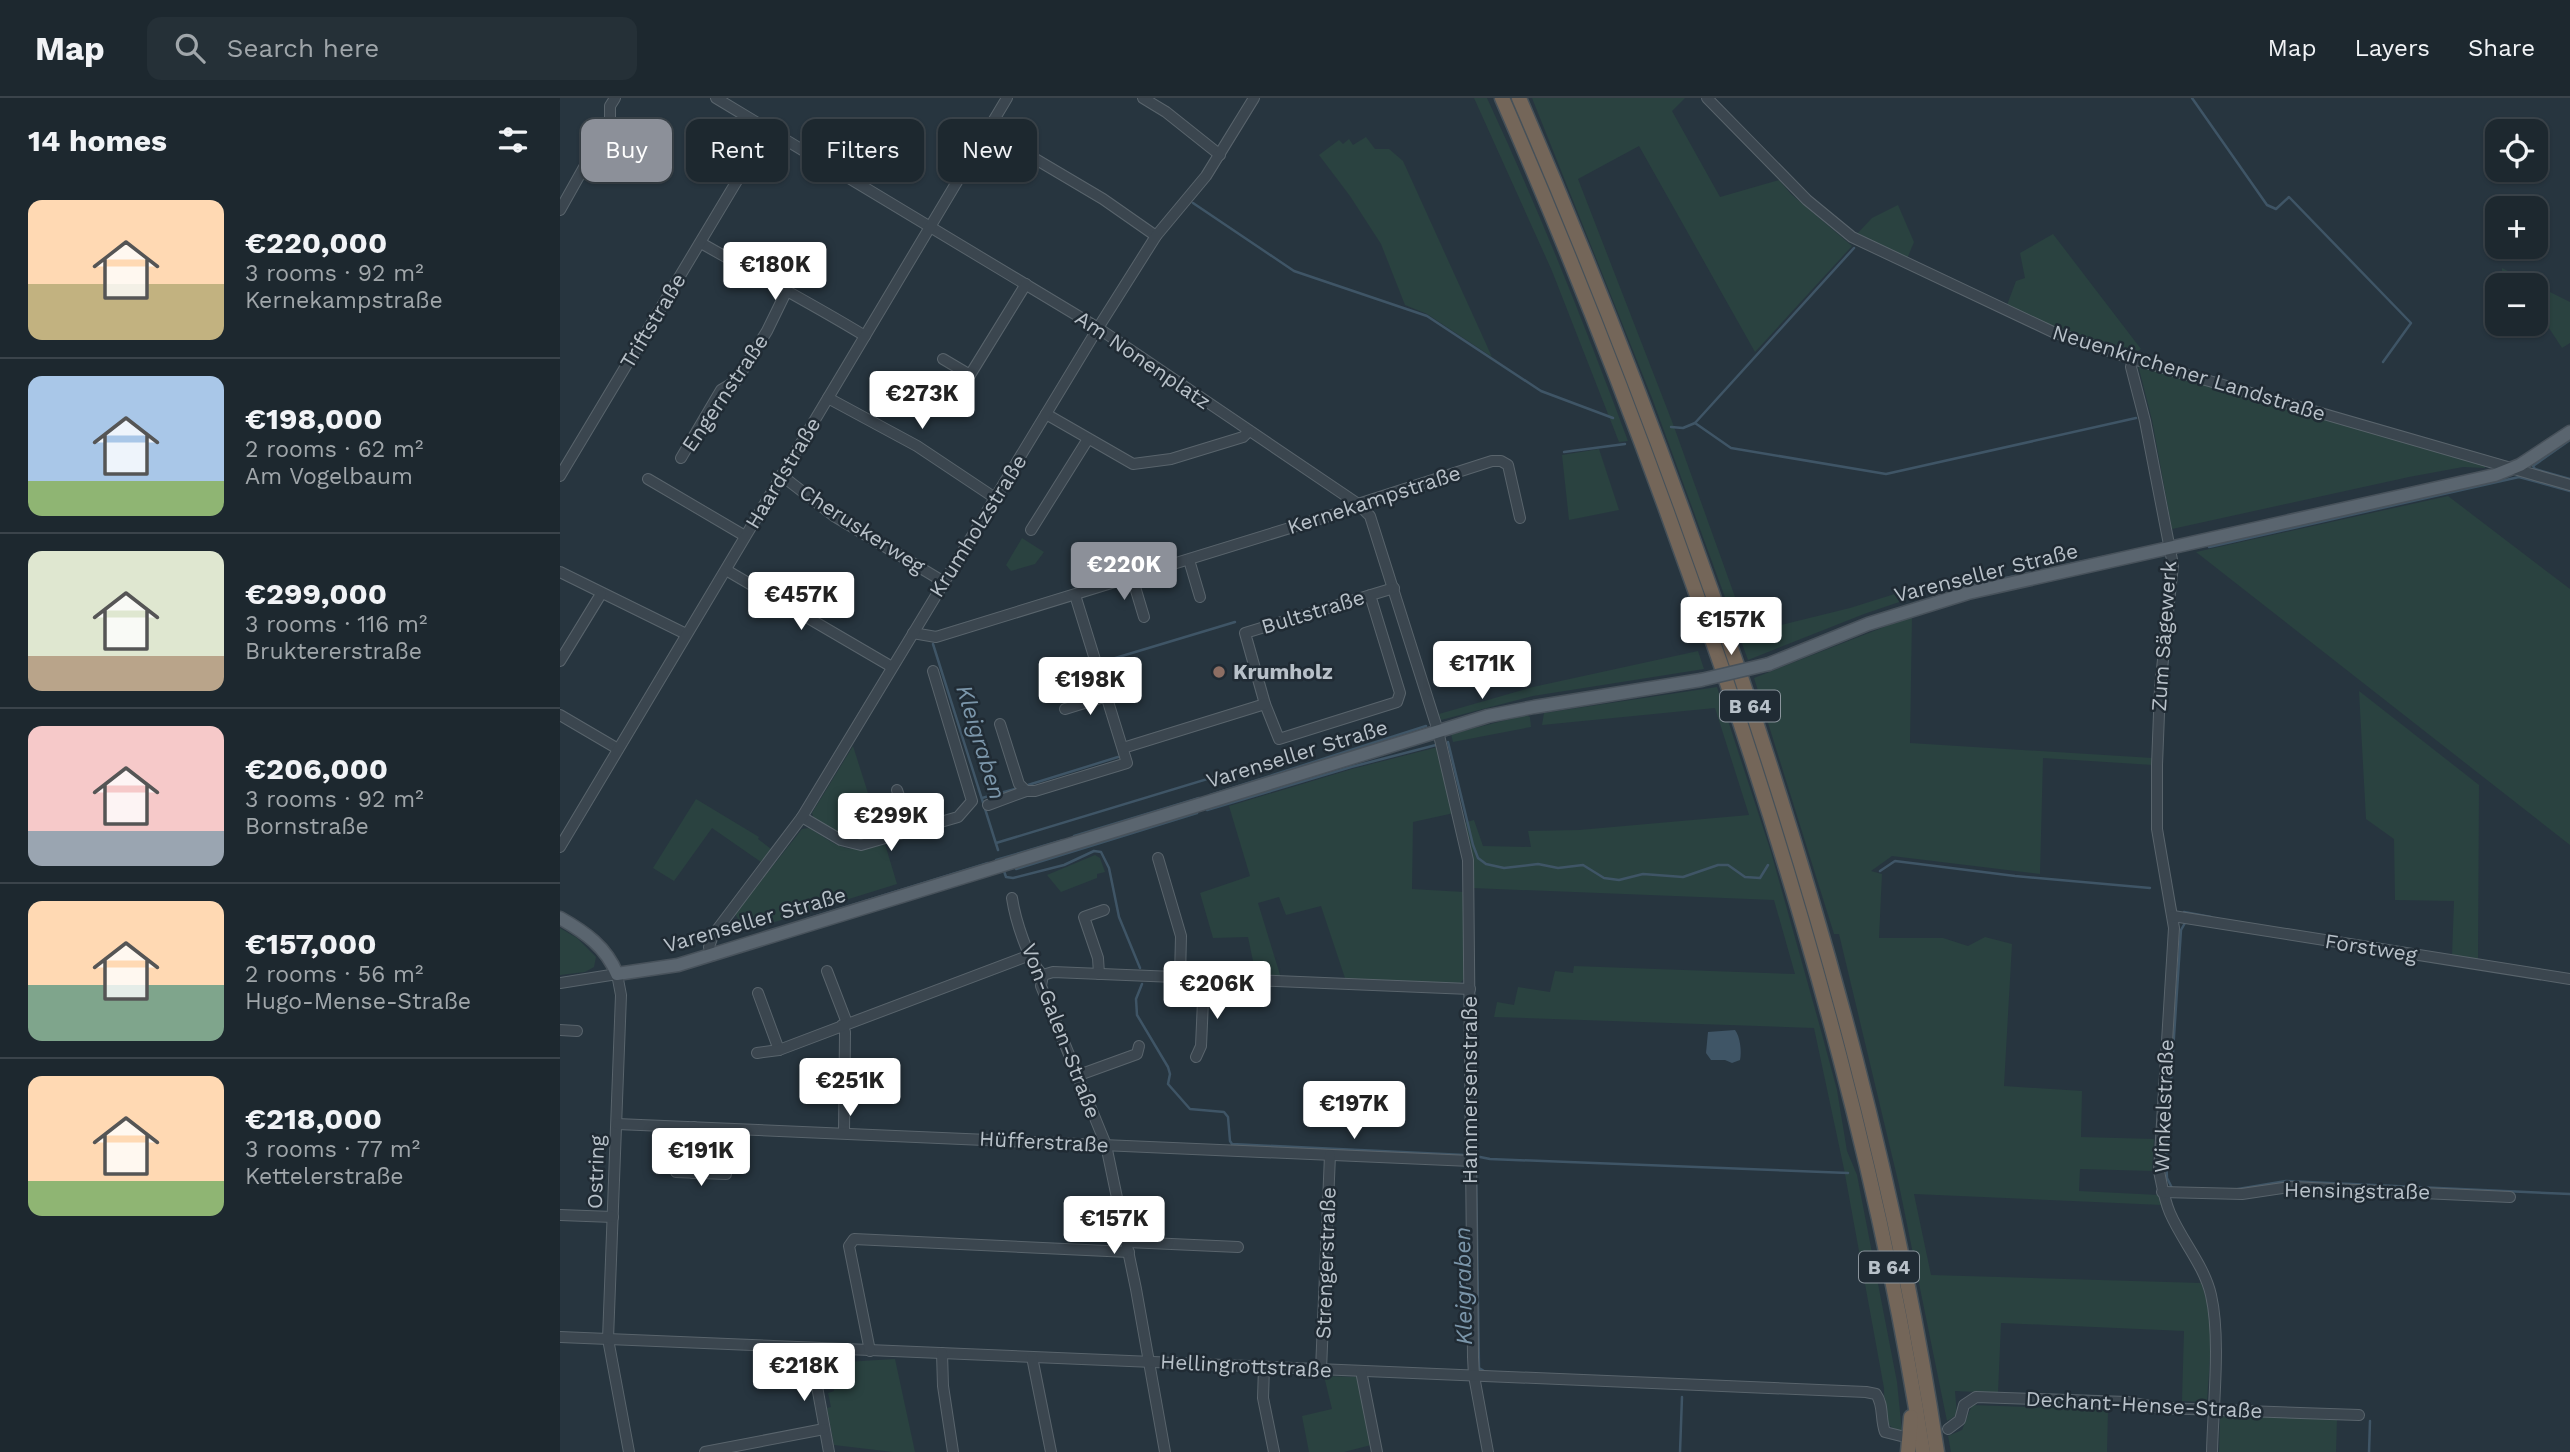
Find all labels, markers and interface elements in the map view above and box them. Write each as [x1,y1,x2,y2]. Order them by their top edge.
search box [147,17,637,80]
text: Map [35,29,105,68]
icon: search [171,29,209,67]
text: Search here [227,33,379,63]
text: Map [2268,34,2316,62]
text: Layers [2354,34,2430,62]
text: Share [2468,34,2535,62]
chip: Buy [581,119,672,182]
chip: Rent [686,119,788,182]
chip: Filters [802,119,924,182]
chip: New [938,119,1037,182]
map controls [2485,119,2548,336]
button: locate [2485,119,2548,182]
icon: filters [494,121,532,159]
text: 14 homes [28,123,167,158]
button: + [2485,196,2548,259]
text: €220,000 [245,225,387,260]
icon: home [84,228,168,312]
pin: €180K [726,242,824,302]
text: €180K [739,251,811,278]
text: 3 rooms · 92 m² [245,260,424,287]
street label: Triftstraße [614,269,691,373]
button: − [2485,273,2548,336]
text: Kernekampstraße [245,287,443,314]
street label: Am Nonenplatz [1071,305,1216,414]
street label: Neuenkirchener Landstraße [2050,319,2329,426]
street label: Engernstraße [676,329,773,456]
pin: €273K [873,372,971,431]
text: €273K [886,380,959,407]
text: €198,000 [245,401,383,436]
icon: home [84,404,168,488]
street label: Haardstraße [740,412,826,533]
text: 2 rooms · 62 m² [245,436,423,463]
street label: Krumholzstraße [924,450,1032,602]
street label: Kernekampstraße [1284,460,1464,539]
text: Am Vogelbaum [245,463,413,490]
street label: Cheruskerweg [795,479,931,579]
street label: Varenseller Straße [1891,538,2080,607]
pin: €220K [1075,542,1173,602]
text: €220K [1087,551,1161,578]
street label: Zum Sägewerk [2146,560,2181,712]
pin: €457K [752,573,850,632]
text: €299,000 [245,576,387,611]
icon: home [84,579,168,663]
text: €457K [764,581,838,608]
street label: Bultstraße [1258,584,1367,639]
pin: €157K [1682,598,1780,657]
text: €157K [1697,606,1765,633]
text: 3 rooms · 116 m² [245,611,427,638]
text: Bruktererstraße [245,638,422,665]
pin: €171K [1433,642,1531,701]
text: €171K [1449,650,1515,677]
pin: €198K [1041,658,1139,717]
place label: Krumholz [1233,659,1333,684]
marker: Krumholz [1211,664,1227,680]
text: €198K [1055,666,1125,693]
water label: Kleigraben [950,682,1011,803]
road number: B 64 [1720,691,1780,722]
street label: Varenseller Straße [1203,714,1391,793]
text: €206,000 [245,751,388,786]
icon: home [84,754,168,838]
text: 3 rooms · 92 m² [245,786,424,813]
pin: €299K [842,794,940,853]
text: €299K [854,802,928,829]
text: Bornstraße [245,813,369,840]
street label: Varenseller Straße [661,882,849,958]
text: €157,000 [245,926,377,961]
street label: Forstweg [2323,928,2420,967]
icon: home [84,929,168,1013]
street label: Von-Galen-Straße [1017,940,1106,1122]
text: 2 rooms · 56 m² [245,961,423,988]
pin: €206K [1168,962,1266,1021]
text: €206K [1180,970,1254,997]
text: Hugo-Mense-Straße [245,988,471,1015]
street label: Hammersenstraße [1457,996,1482,1184]
street label: Winkelstraße [2149,1039,2178,1173]
pin: €251K [801,1058,899,1118]
text: €251K [815,1067,885,1094]
pin: €197K [1305,1082,1403,1141]
text: €197K [1319,1090,1389,1117]
text: €218,000 [245,1101,382,1136]
icon: home [84,1104,168,1188]
street label: Hüfferstraße [979,1126,1109,1157]
pin: €191K [652,1128,750,1188]
street label: Ostring [582,1134,609,1209]
text: 3 rooms · 77 m² [245,1136,420,1163]
text: €191K [668,1137,734,1164]
text: Kettelerstraße [245,1163,404,1190]
street label: Hensingstraße [2284,1177,2430,1204]
street label: Strengerstraße [1310,1187,1341,1339]
pin: €157K [1065,1196,1163,1256]
text: €157K [1080,1205,1148,1232]
water label: Kleigraben [1449,1227,1478,1345]
road number: B 64 [1859,1252,1919,1282]
pin: €218K [755,1344,853,1403]
street label: Hellingrottstraße [1160,1349,1333,1382]
text: €218K [769,1352,839,1379]
street label: Dechant-Hense-Straße [2025,1386,2263,1423]

